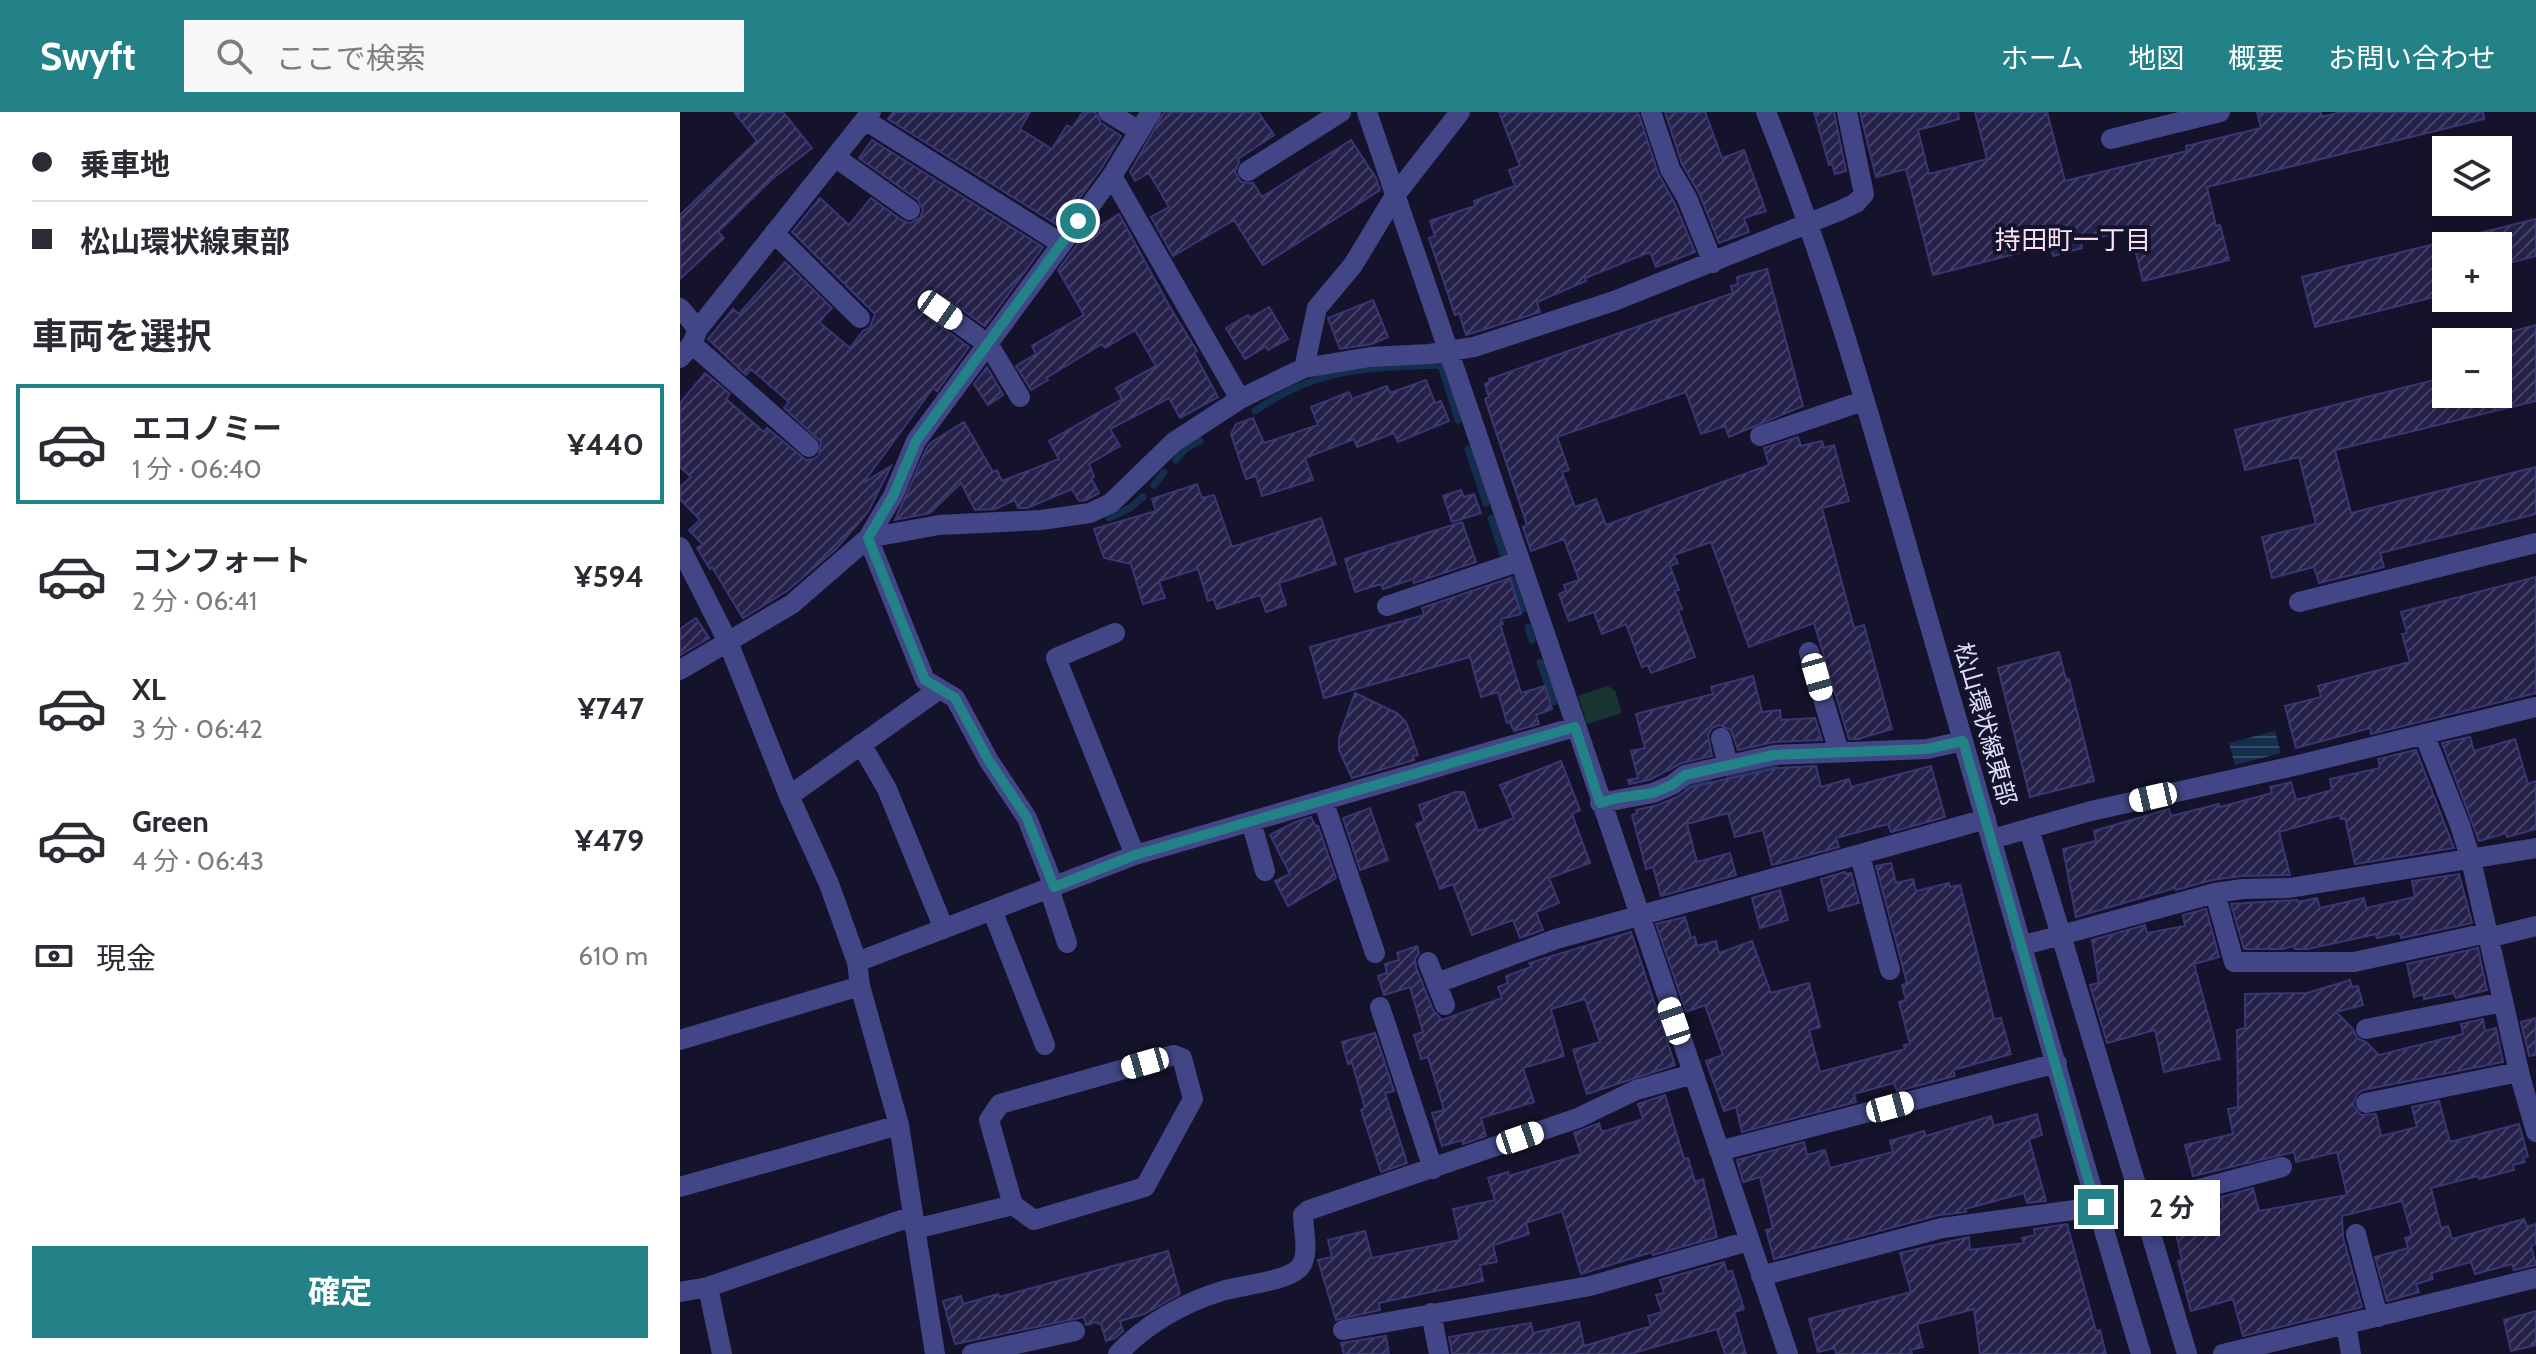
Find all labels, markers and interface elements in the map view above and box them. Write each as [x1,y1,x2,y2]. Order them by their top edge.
search box [184,20,744,92]
text: Swyft [40,33,136,80]
icon: search [212,34,256,78]
text: ここで検索 [276,40,426,77]
text: ホーム [2001,41,2084,75]
text: 地図 [2128,41,2184,75]
text: 概要 [2228,41,2284,75]
text: お問い合わせ [2328,41,2496,75]
map controls [2432,136,2512,408]
button: layers [2432,136,2512,216]
text: 乗車地 [80,146,170,183]
route start [1060,203,1096,239]
text: 松山環状線東部 [80,223,290,260]
district label: 持田町一丁目 [1995,224,2151,256]
button: + [2432,232,2512,312]
car [913,286,967,334]
text: 車両を選択 [32,314,212,358]
button: − [2432,328,2512,408]
icon: car [36,408,108,480]
text: エコノミー [132,410,282,447]
text: ¥440 [567,426,644,463]
text: 1 分 · 06:40 [132,453,262,485]
icon: car [36,540,108,612]
text: コンフォート [132,542,311,579]
text: ¥594 [574,558,644,595]
text: 2 分 · 06:41 [132,585,257,617]
street label: 松山環状線東部 [1948,639,2023,809]
car [1799,651,1835,703]
text: XL [132,671,166,708]
icon: car [36,672,108,744]
text: ¥747 [578,690,644,727]
text: 3 分 · 06:42 [132,713,263,745]
car [2127,780,2179,814]
text: Green [132,803,209,840]
icon: car [36,804,108,876]
text: ¥479 [575,822,644,859]
text: 4 分 · 06:43 [132,845,264,877]
icon: cash [32,934,76,978]
text: 現金 [96,940,156,977]
text: 610 m [578,940,648,972]
car [1655,994,1693,1048]
car [1119,1045,1171,1081]
car [1864,1089,1916,1125]
car [1493,1119,1547,1157]
callout: 2 分 [2124,1179,2220,1235]
route end [2078,1189,2114,1225]
text: 2 分 [2149,1192,2195,1224]
button: 確定 [32,1246,648,1338]

